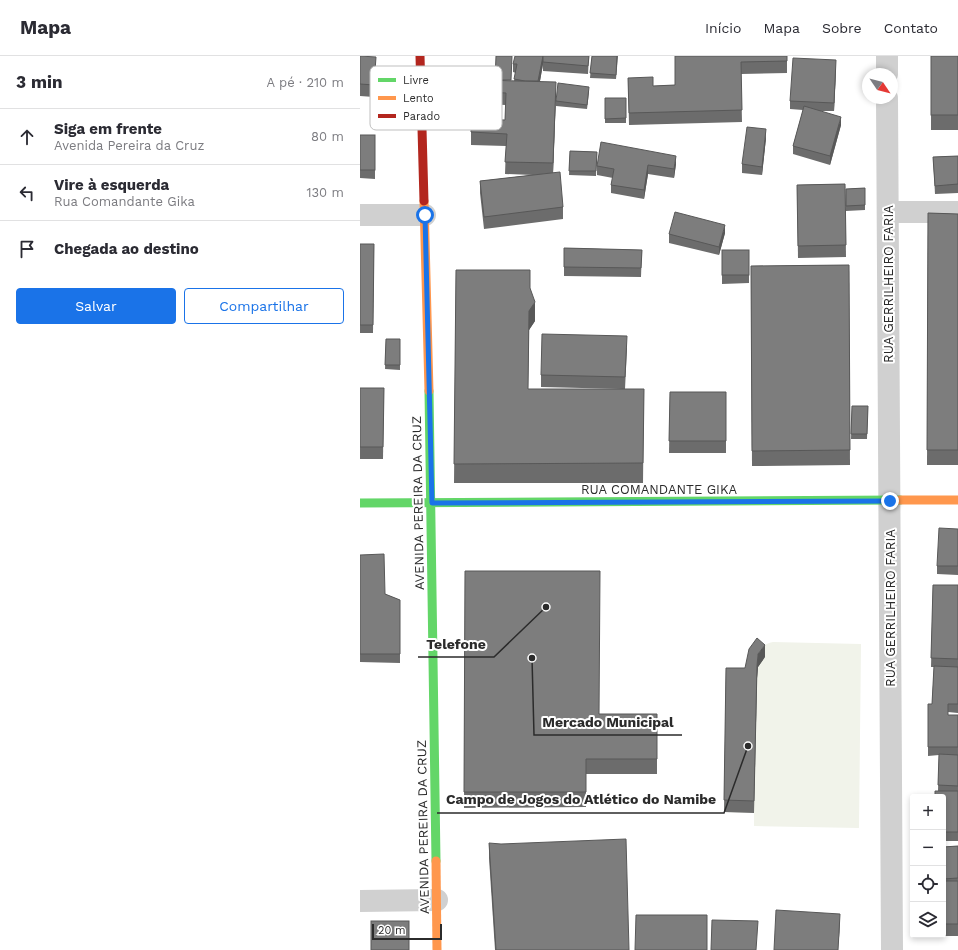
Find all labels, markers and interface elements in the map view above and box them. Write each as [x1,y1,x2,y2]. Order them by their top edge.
text: Mapa [20,16,71,39]
text: Início [705,20,741,36]
text: Mapa [763,20,800,36]
text: Sobre [822,20,862,36]
text: Contato [884,20,938,36]
legend [370,66,502,130]
north arrow [862,68,898,104]
text: 3 min [16,72,62,92]
text: Livre [403,74,429,87]
text: A pé · 210 m [266,75,344,90]
text: Lento [403,92,434,105]
text: Parado [403,110,440,123]
text: Siga em frente [54,120,162,138]
icon: ahead [16,126,38,148]
text: 80 m [311,129,344,144]
text: Avenida Pereira da Cruz [54,138,204,153]
text: Vire à esquerda [54,176,169,194]
icon: left [16,182,38,204]
text: 130 m [306,185,344,200]
text: Rua Comandante Gika [54,194,195,209]
street label: RUA GERRILHEIRO FARIA [881,205,896,363]
route start [416,206,434,224]
icon: arrive [16,238,38,260]
text: Chegada ao destino [54,240,199,258]
button: Salvar [16,288,176,324]
button: Compartilhar [184,288,344,324]
street label: AVENIDA PEREIRA DA CRUZ [409,416,427,590]
street label: RUA COMANDANTE GIKA [581,482,737,497]
route end [881,492,899,510]
street label: RUA GERRILHEIRO FARIA [883,529,898,687]
callout: Telefone [418,631,494,657]
text: Telefone [426,636,486,652]
callout: Mercado Municipal [534,709,682,735]
text: Mercado Municipal [542,714,674,730]
street label: AVENIDA PEREIRA DA CRUZ [414,740,432,914]
callout: Campo de Jogos do Atlético do Namibe [437,787,724,813]
text: Campo de Jogos do Atlético do Namibe [446,791,716,807]
map controls [910,794,946,938]
button: + [910,794,946,830]
button: − [910,830,946,866]
button: locate [910,866,946,902]
button: layers [910,902,946,938]
scale bar [372,922,442,941]
text: 20 m [378,924,406,937]

